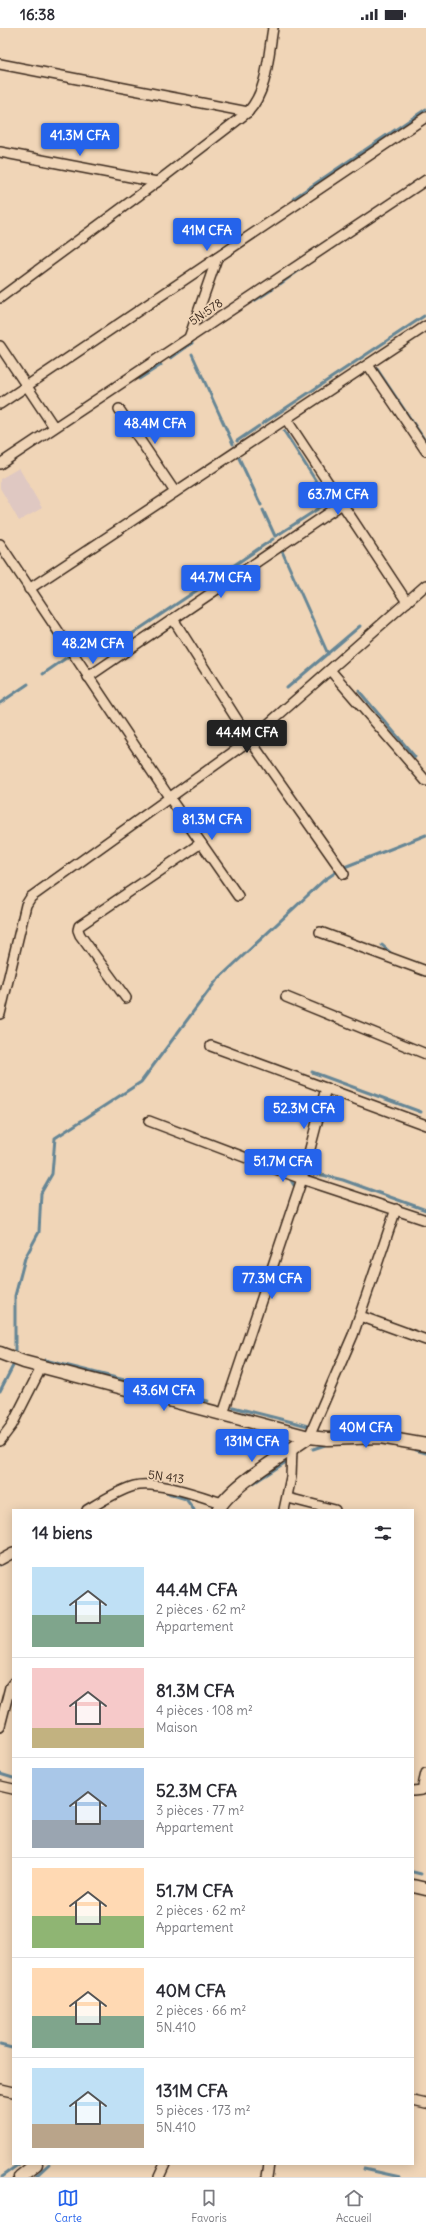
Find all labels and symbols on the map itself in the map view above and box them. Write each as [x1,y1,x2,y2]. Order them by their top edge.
pin: 41.3M CFA [34,123,126,157]
pin: 41M CFA [170,218,244,252]
street label: 5N.578 [186,295,225,328]
pin: 48.4M CFA [109,411,201,445]
pin: 63.7M CFA [292,482,384,516]
pin: 44.7M CFA [175,565,267,599]
pin: 48.2M CFA [47,631,139,665]
pin: 44.4M CFA [201,720,293,754]
pin: 81.3M CFA [166,807,258,841]
pin: 52.3M CFA [258,1096,350,1130]
pin: 51.7M CFA [237,1149,329,1183]
pin: 77.3M CFA [226,1266,318,1300]
pin: 43.6M CFA [118,1378,210,1412]
pin: 40M CFA [329,1415,403,1449]
pin: 131M CFA [211,1429,293,1463]
street label: 5N 413 [147,1467,185,1486]

